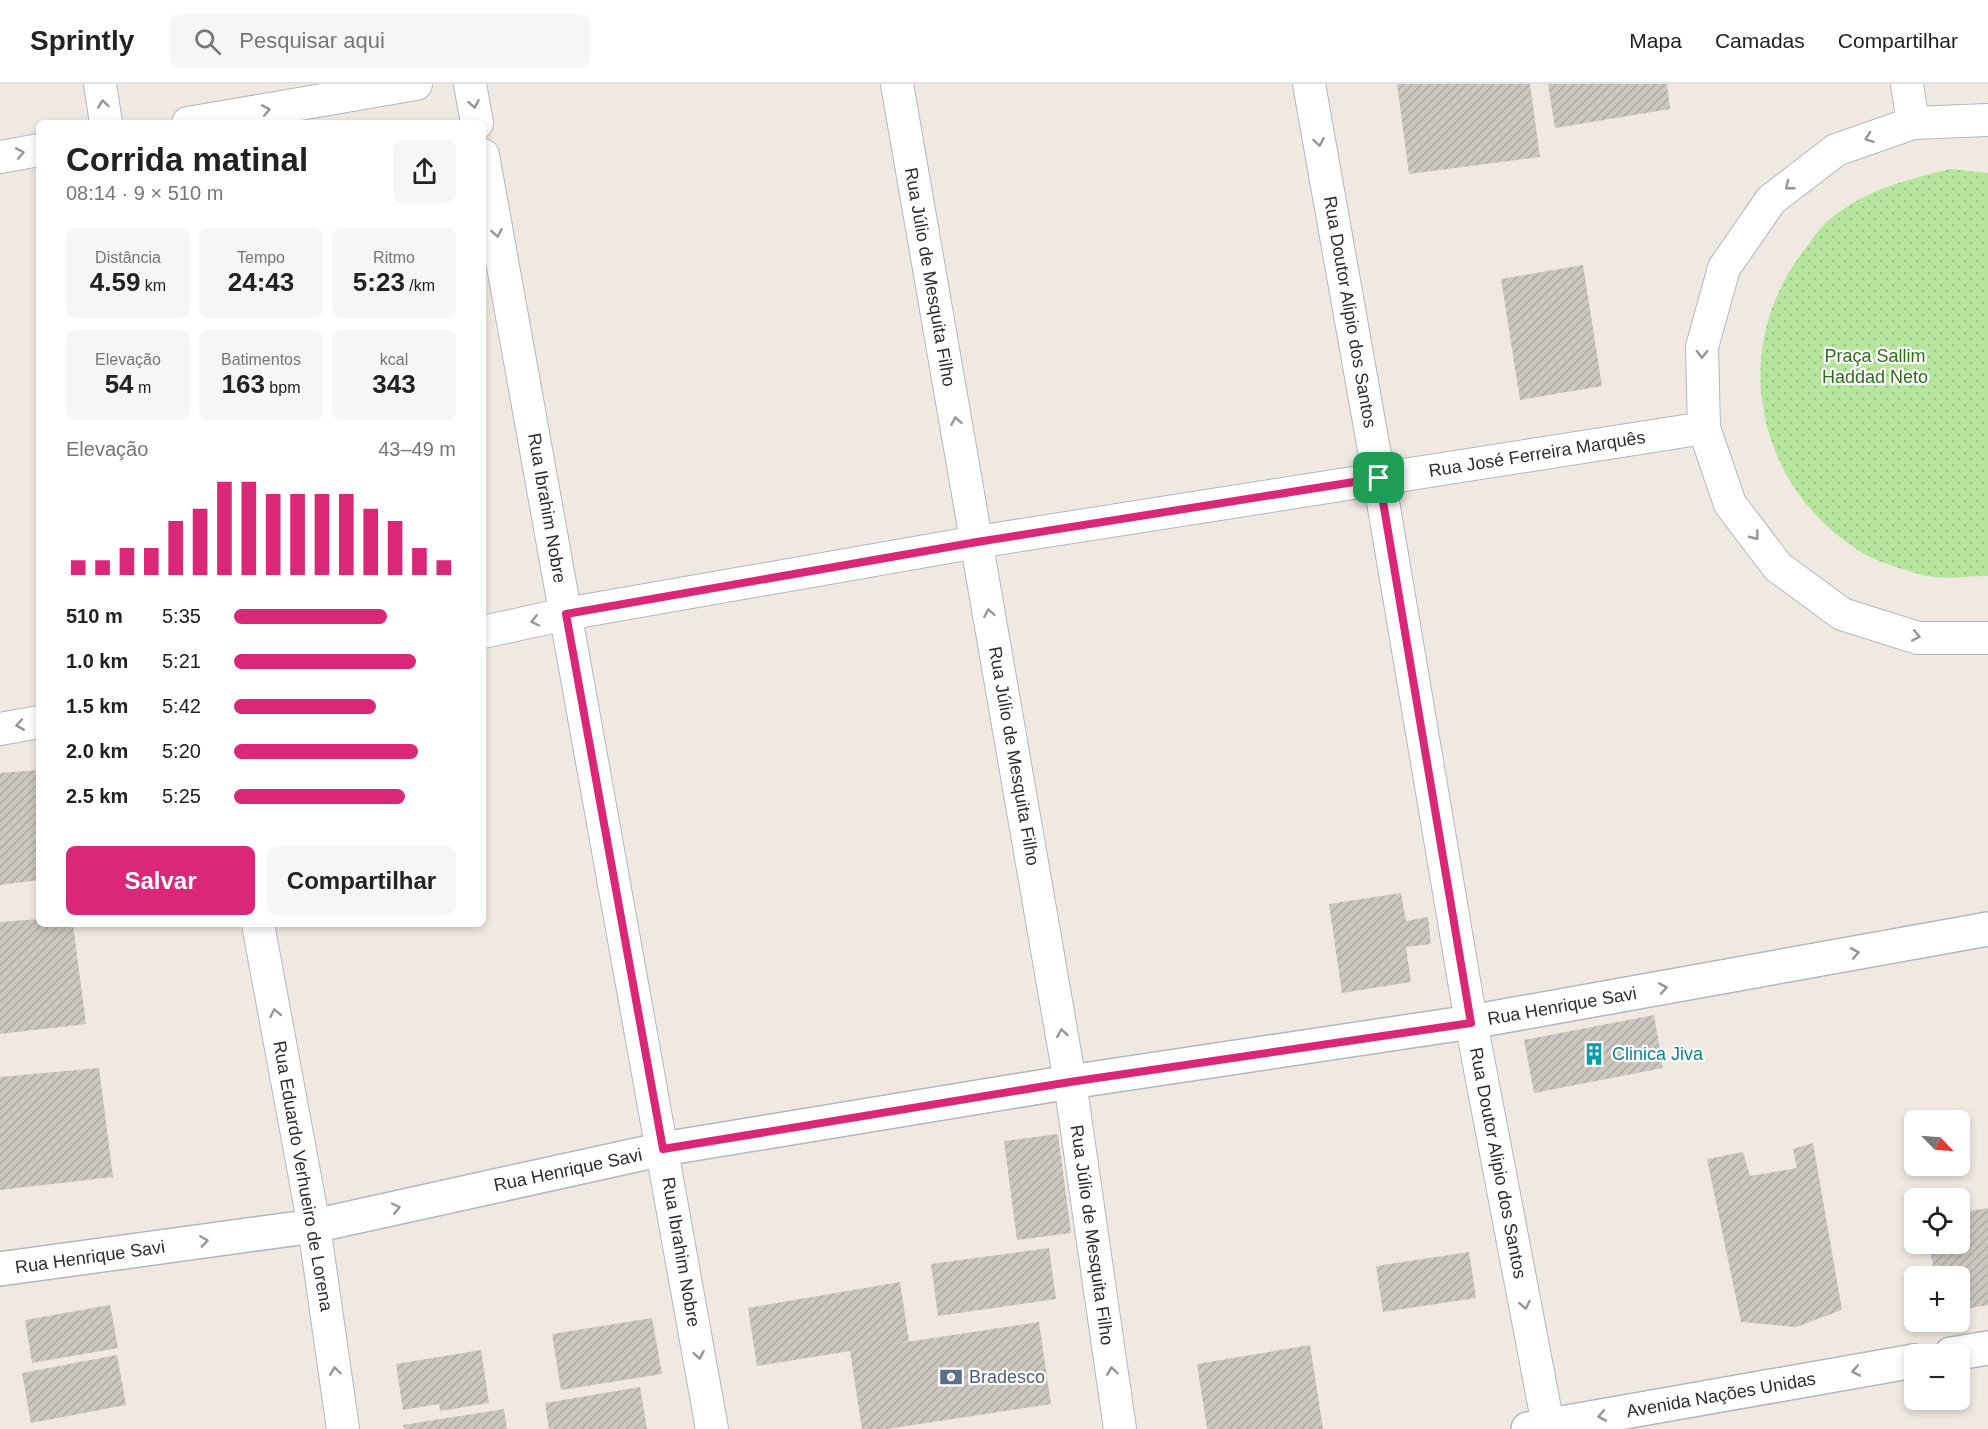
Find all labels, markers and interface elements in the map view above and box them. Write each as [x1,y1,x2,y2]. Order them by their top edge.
search box [170,14,590,68]
text: Sprintly [30,25,134,56]
icon: search [191,25,224,58]
text: Pesquisar aqui [239,28,385,53]
text: Mapa [1629,29,1682,52]
text: Camadas [1715,29,1805,52]
text: Compartilhar [1838,29,1958,52]
one-way arrow [467,98,480,108]
one-way arrow [97,99,109,108]
one-way arrow [262,104,271,116]
one-way arrow [1864,131,1875,144]
one-way arrow [1313,137,1325,146]
button: share [393,140,456,203]
text: Corrida matinal [66,141,308,178]
one-way arrow [14,147,24,160]
street label: Rua Júlio de Mesquita Filho [901,166,959,388]
one-way arrow [1785,178,1796,189]
text: 08:14 · 9 × 510 m [66,182,223,204]
street label: Rua Doutor Alipio dos Santos [1320,194,1380,430]
one-way arrow [490,228,503,238]
text: Distância [95,249,161,266]
text: Tempo [237,249,285,266]
text: Ritmo [373,249,415,266]
text: 4.59 [90,267,140,297]
text: 24:43 [228,267,294,297]
text: 5:23 [353,267,405,297]
text: km [140,277,166,294]
text: /km [405,277,435,294]
park label: Praça Sallim Haddad Neto [1822,346,1928,387]
one-way arrow [1696,350,1709,359]
text: Elevação [95,351,161,368]
text: Batimentos [221,351,301,368]
text: kcal [380,351,408,368]
text: 54 [105,369,134,399]
text: 163 [222,369,265,399]
text: 343 [372,369,416,399]
text: m [134,379,151,396]
text: bpm [265,379,300,396]
one-way arrow [950,416,962,426]
street label: Rua José Ferreira Marquês [1427,427,1647,481]
street label: Rua Ibrahim Nobre [524,431,570,585]
text: Elevação [66,438,148,460]
text: 43–49 m [378,438,456,460]
pin [1353,452,1404,503]
icon: arrive [1362,461,1395,494]
one-way arrow [1747,530,1758,541]
text: 510 m [66,605,123,627]
text: 5:35 [162,605,201,627]
one-way arrow [983,608,996,618]
one-way arrow [530,614,540,627]
one-way arrow [1911,629,1921,642]
street label: Rua Júlio de Mesquita Filho [985,645,1043,867]
text: 1.0 km [66,650,128,672]
text: 5:21 [162,650,201,672]
text: 1.5 km [66,695,128,717]
text: 5:42 [162,695,201,717]
one-way arrow [15,719,24,731]
text: 2.0 km [66,740,128,762]
text: 5:20 [162,740,201,762]
text: 2.5 km [66,785,128,807]
text: 5:25 [162,785,201,807]
button: Salvar [66,846,255,915]
button: Compartilhar [267,846,456,915]
one-way arrow [1850,947,1860,960]
one-way arrow [1658,982,1668,995]
street label: Rua Henrique Savi [1486,983,1638,1029]
one-way arrow [269,1009,282,1019]
one-way arrow [1056,1028,1068,1037]
street label: Rua Eduardo Verhueiro de Lorena [269,1039,337,1314]
building icon: Clinica Jiva [1581,1041,1607,1067]
place label: Clinica Jiva [1612,1044,1704,1064]
street label: Rua Doutor Alipio dos Santos [1466,1046,1530,1280]
north arrow [1904,1110,1970,1176]
map controls [1904,1110,1970,1410]
street label: Rua Júlio de Mesquita Filho [1067,1124,1117,1346]
street label: Rua Henrique Savi [492,1145,644,1195]
street label: Rua Ibrahim Nobre [658,1175,704,1329]
button: locate [1904,1188,1970,1254]
one-way arrow [390,1203,400,1216]
one-way arrow [199,1236,208,1248]
street label: Rua Henrique Savi [14,1237,166,1277]
button: + [1904,1266,1970,1332]
one-way arrow [1518,1300,1531,1310]
button: − [1904,1344,1970,1410]
one-way arrow [692,1350,705,1360]
bank icon: Bradesco [938,1364,964,1390]
one-way arrow [1852,1364,1862,1377]
one-way arrow [330,1366,342,1376]
one-way arrow [1106,1366,1118,1376]
place label: Bradesco [969,1367,1045,1387]
street label: Avenida Nações Unidas [1625,1368,1817,1422]
one-way arrow [1598,1409,1607,1421]

